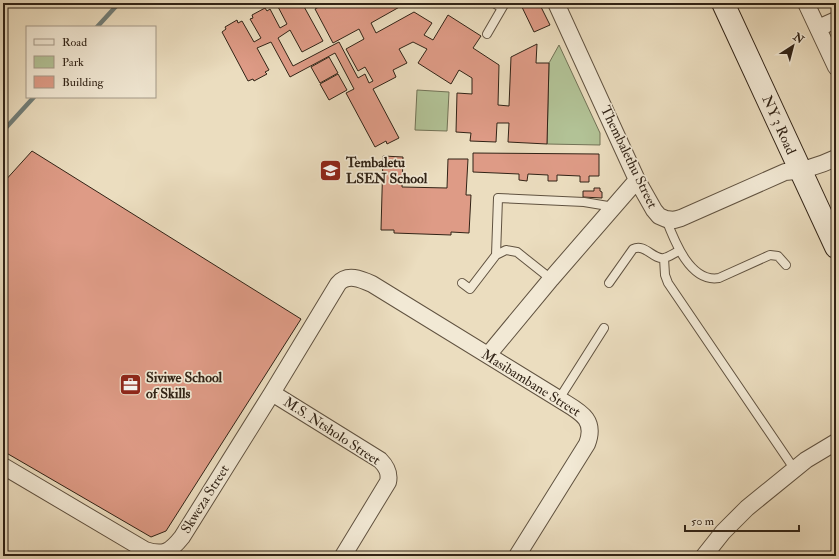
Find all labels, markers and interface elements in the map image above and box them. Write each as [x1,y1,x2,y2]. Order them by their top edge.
legend [26,26,156,98]
north arrow [773,26,813,66]
text: N [790,30,807,47]
text: Road [62,35,87,50]
text: Park [62,55,84,70]
text: Building [62,75,105,90]
street label: NY 3 Road [758,93,800,157]
street label: Thembalethu Street [597,103,661,212]
place label: Tembaletu LSEN School [345,154,428,187]
school or university icon: Tembaletu LSEN School [318,157,344,183]
street label: Masibambane Street [478,346,584,421]
place label: Siviwe School of Skills [146,369,223,402]
office icon: Siviwe School of Skills [118,372,144,398]
street label: M.S. Ntsholo Street [280,393,384,469]
street label: Skweza Street [177,461,233,537]
scale bar [685,507,799,533]
text: 50 m [691,514,715,529]

